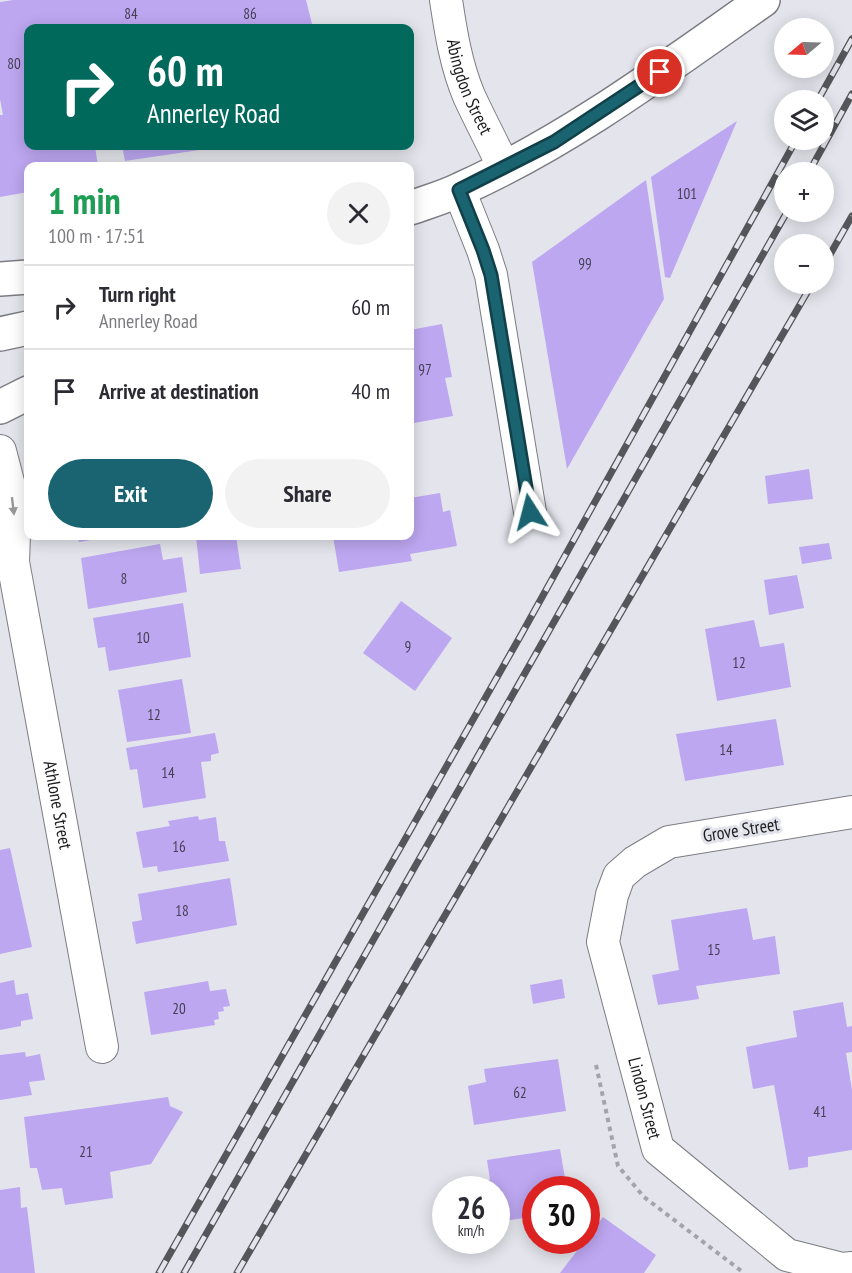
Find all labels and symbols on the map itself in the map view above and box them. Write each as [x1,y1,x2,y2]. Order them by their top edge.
house number: 84 [124,4,138,23]
house number: 86 [243,4,257,23]
north arrow [774,18,834,78]
street label: Abingdon Street [442,37,498,138]
pin [634,46,685,97]
house number: 80 [7,54,21,73]
house number: 101 [677,184,697,203]
house number: 99 [578,254,592,273]
house number: 97 [418,360,432,379]
position arrow [498,480,562,544]
one-way arrow [9,496,18,515]
house number: 8 [121,569,127,588]
house number: 10 [136,628,150,647]
house number: 9 [405,637,411,656]
house number: 12 [732,653,746,672]
house number: 12 [147,705,161,724]
house number: 14 [719,740,733,759]
street label: Athlone Street [39,759,77,851]
house number: 14 [161,763,175,782]
street label: Grove Street [701,812,781,847]
house number: 16 [172,837,186,856]
house number: 18 [175,901,189,920]
house number: 15 [707,940,721,959]
house number: 20 [172,999,186,1018]
street label: Lindon Street [623,1055,667,1142]
house number: 62 [513,1083,527,1102]
house number: 41 [813,1102,827,1121]
house number: 21 [79,1142,93,1161]
speed limit sign: 30 [522,1176,600,1254]

